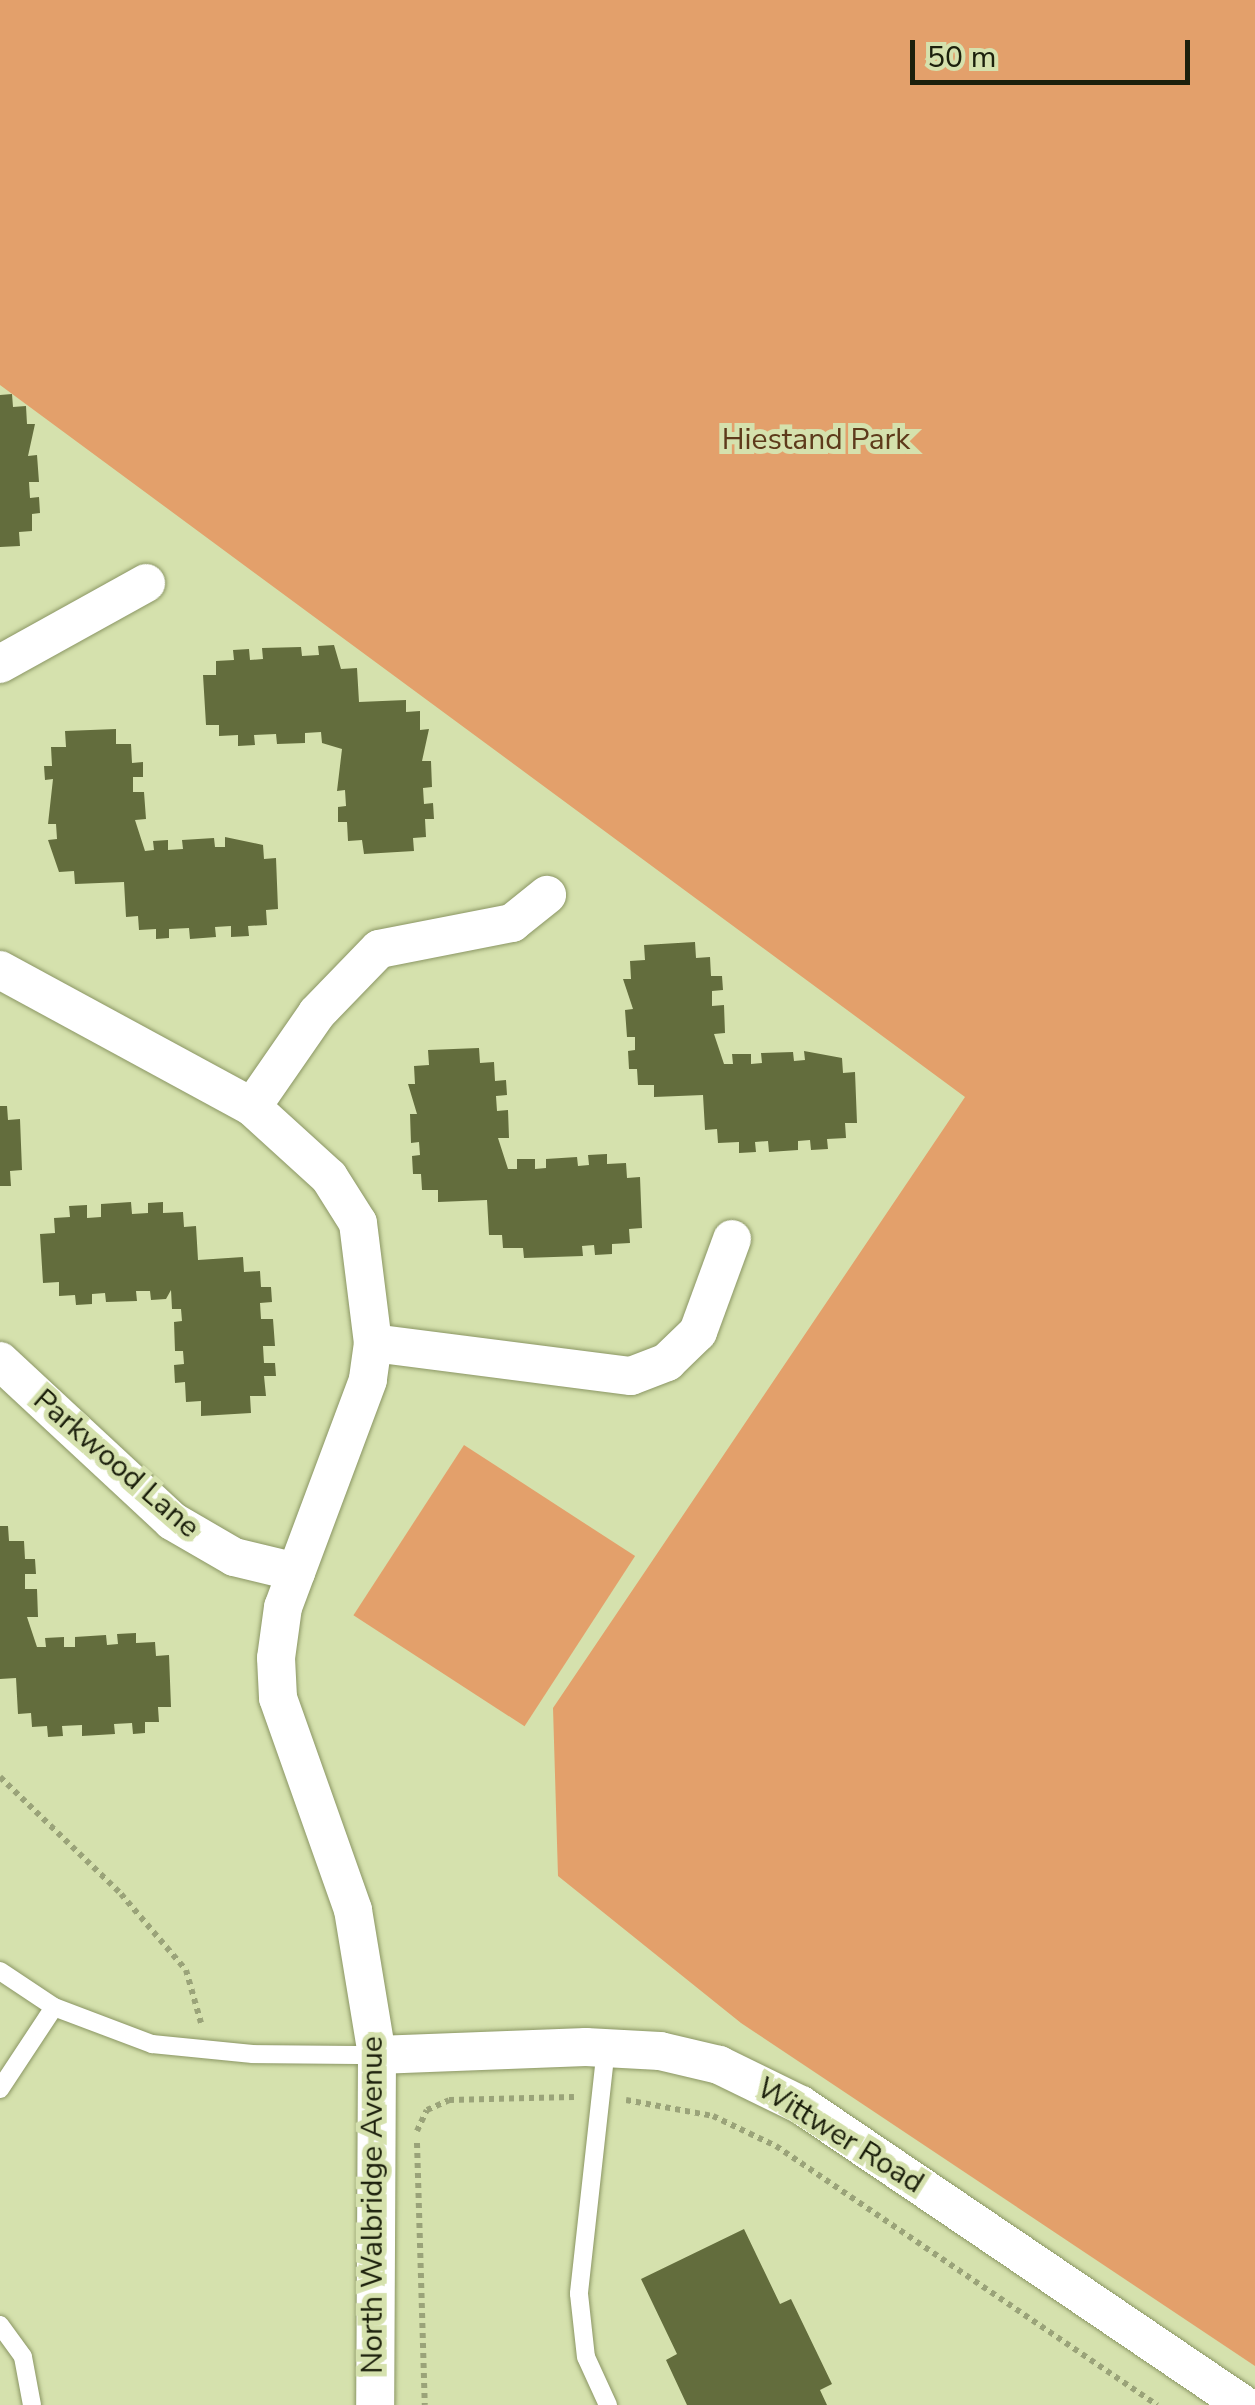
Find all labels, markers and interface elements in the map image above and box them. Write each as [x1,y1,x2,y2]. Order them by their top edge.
scale bar [915,20,1195,82]
text: 50 m [927,37,996,78]
park label: Hiestand Park [722,422,910,458]
street label: Parkwood Lane [26,1382,206,1546]
street label: North Walbridge Avenue [355,2036,391,2374]
street label: Wittwer Road [750,2070,930,2202]

